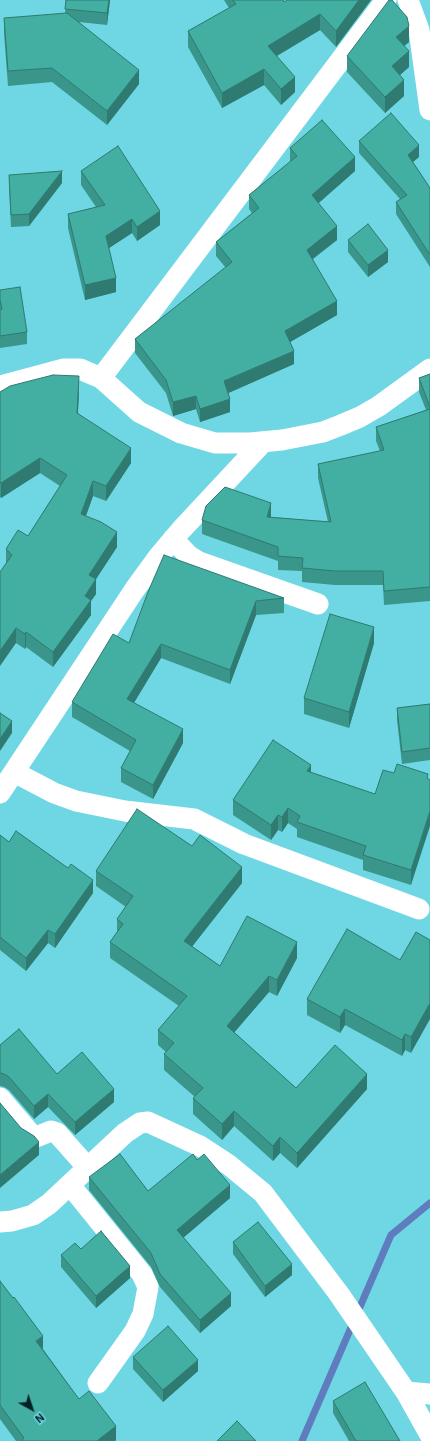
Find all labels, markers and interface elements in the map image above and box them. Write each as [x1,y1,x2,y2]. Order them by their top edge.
north arrow [12,1389,52,1429]
text: N [33,1411,47,1426]

